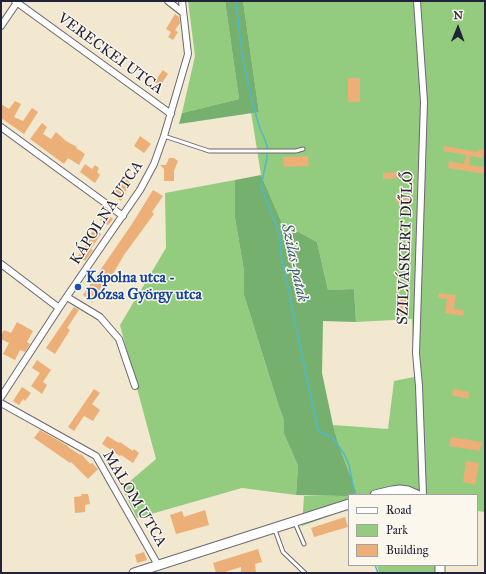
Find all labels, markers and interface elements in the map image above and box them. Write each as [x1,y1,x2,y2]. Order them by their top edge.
north arrow [438,8,478,48]
text: N [453,9,463,22]
street label: VERECKEI UTCA [54,10,166,98]
street label: KÁPOLNA UTCA [67,158,147,268]
street label: SZILVÁSKERT DŰLŐ [394,171,418,325]
water label: Szilas-patak [276,222,312,304]
place label: Kápolna utca - Dózsa György utca [86,269,202,304]
marker: Kápolna utca - Dózsa György utca [73,282,83,292]
street label: MALOM UTCA [98,448,170,550]
legend [348,494,478,566]
text: Road [386,503,412,517]
text: Park [386,523,408,537]
text: Building [386,543,428,557]

